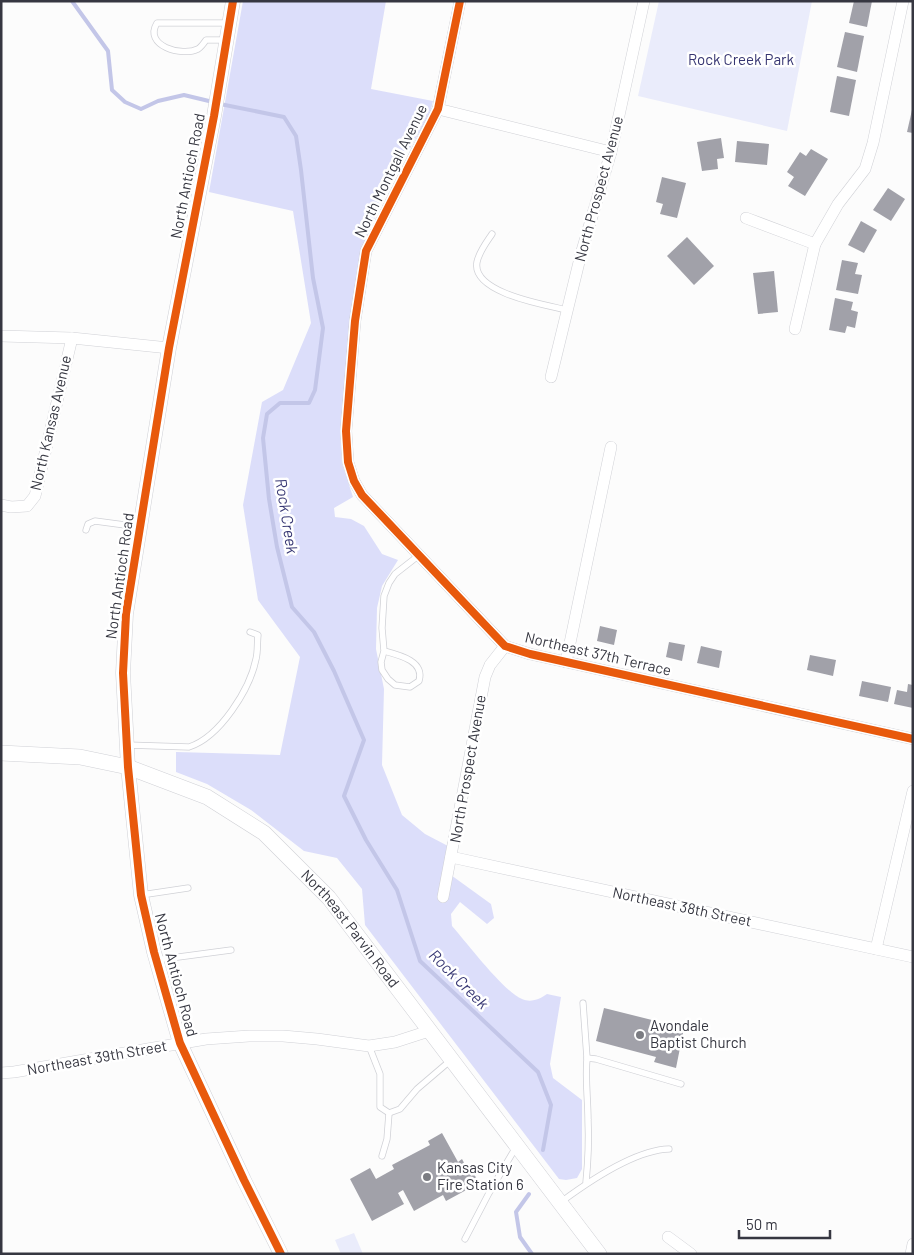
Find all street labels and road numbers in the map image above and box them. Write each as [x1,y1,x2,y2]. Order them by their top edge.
street label: North Montgall Avenue [350,101,430,240]
street label: North Antioch Road [166,112,208,240]
street label: North Prospect Avenue [570,114,626,264]
street label: North Kansas Avenue [26,353,74,492]
street label: North Antioch Road [101,512,137,640]
street label: Northeast 37th Terrace [523,627,673,679]
street label: North Prospect Avenue [445,693,489,844]
street label: Northeast Parvin Road [298,865,404,991]
street label: Northeast 38th Street [611,882,753,930]
street label: North Antioch Road [152,911,202,1039]
street label: Northeast 39th Street [25,1036,168,1078]

